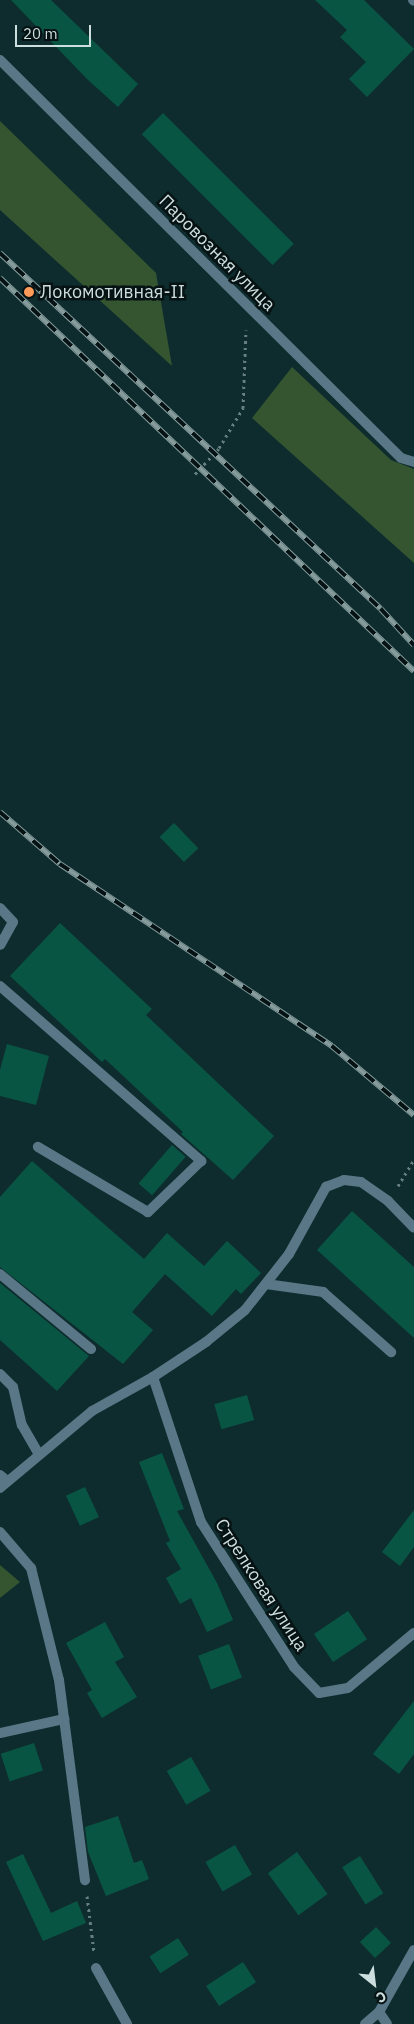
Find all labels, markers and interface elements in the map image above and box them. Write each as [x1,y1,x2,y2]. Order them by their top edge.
scale bar [18,15,94,47]
text: 20 m [23,24,58,43]
street label: Паровозная улица [154,190,280,316]
place label: Локомотивная-II [40,281,185,303]
marker: Локомотивная-II [22,285,36,299]
street label: Стрелковая улица [210,1515,312,1655]
north arrow [349,1959,399,2009]
text: С [373,1987,390,2007]

